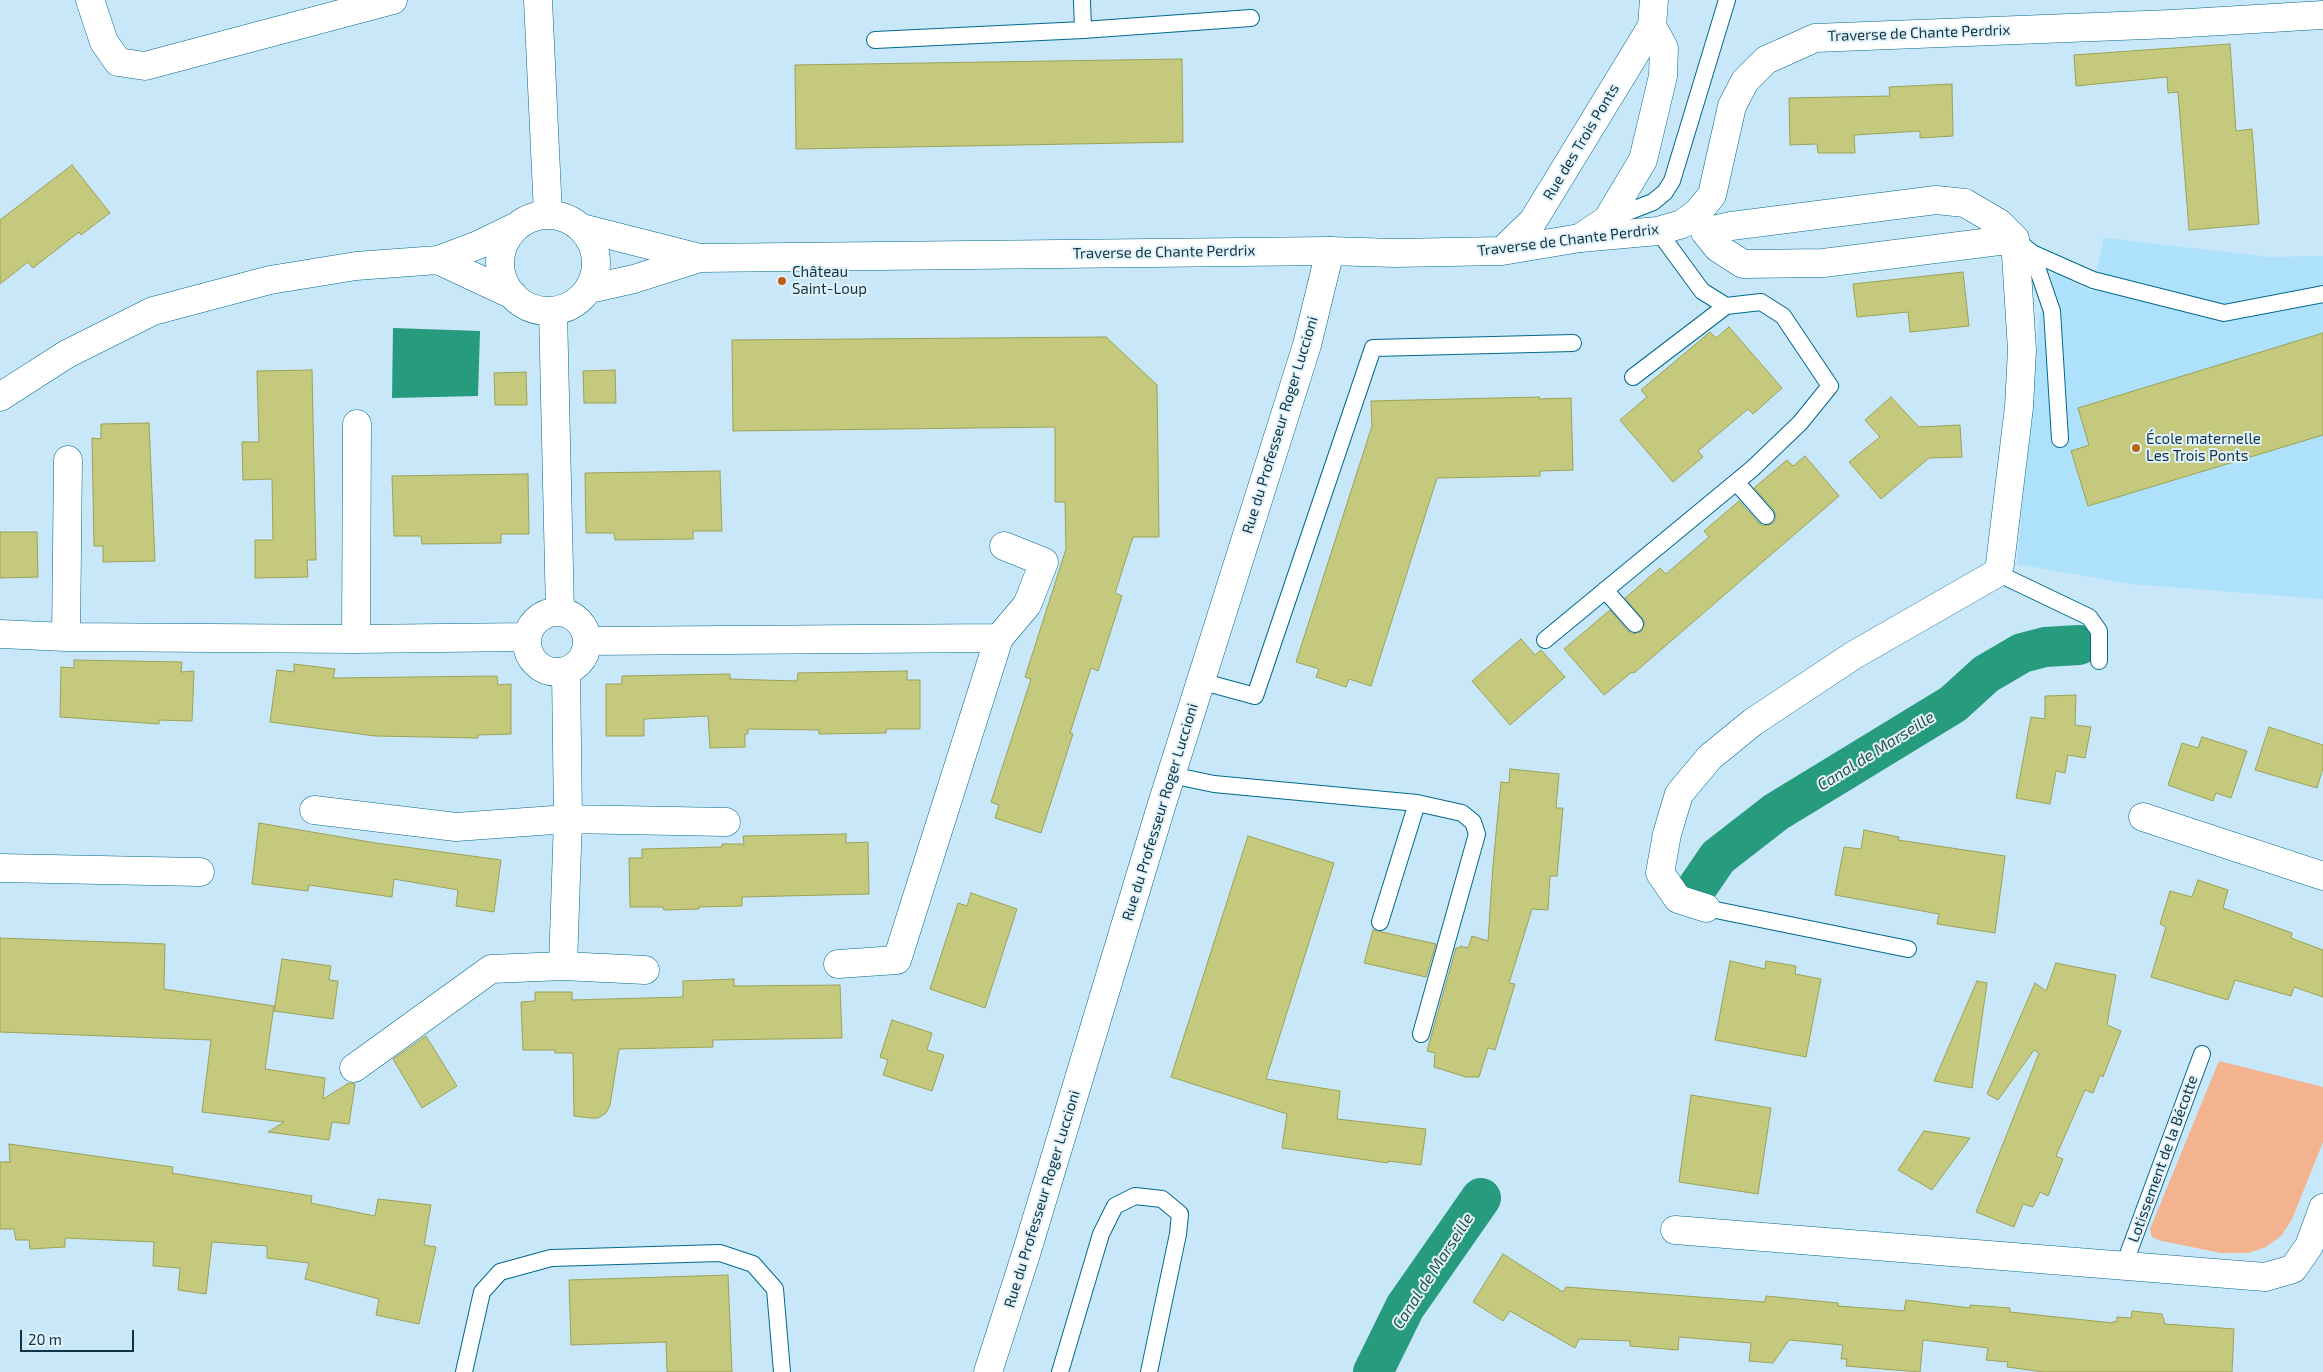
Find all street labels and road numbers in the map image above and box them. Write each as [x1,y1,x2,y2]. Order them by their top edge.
street label: Traverse de Chante Perdrix [1827,21,2011,45]
street label: Rue des Trois Ponts [1539,81,1623,203]
street label: Traverse de Chante Perdrix [1476,220,1660,260]
street label: Traverse de Chante Perdrix [1072,241,1256,263]
street label: Rue du Professeur Roger Luccioni [1238,314,1322,536]
street label: Rue du Professeur Roger Luccioni [1118,701,1202,923]
street label: Lotissement de la Bécotte [2124,1073,2202,1245]
street label: Rue du Professeur Roger Luccioni [1000,1088,1084,1310]

